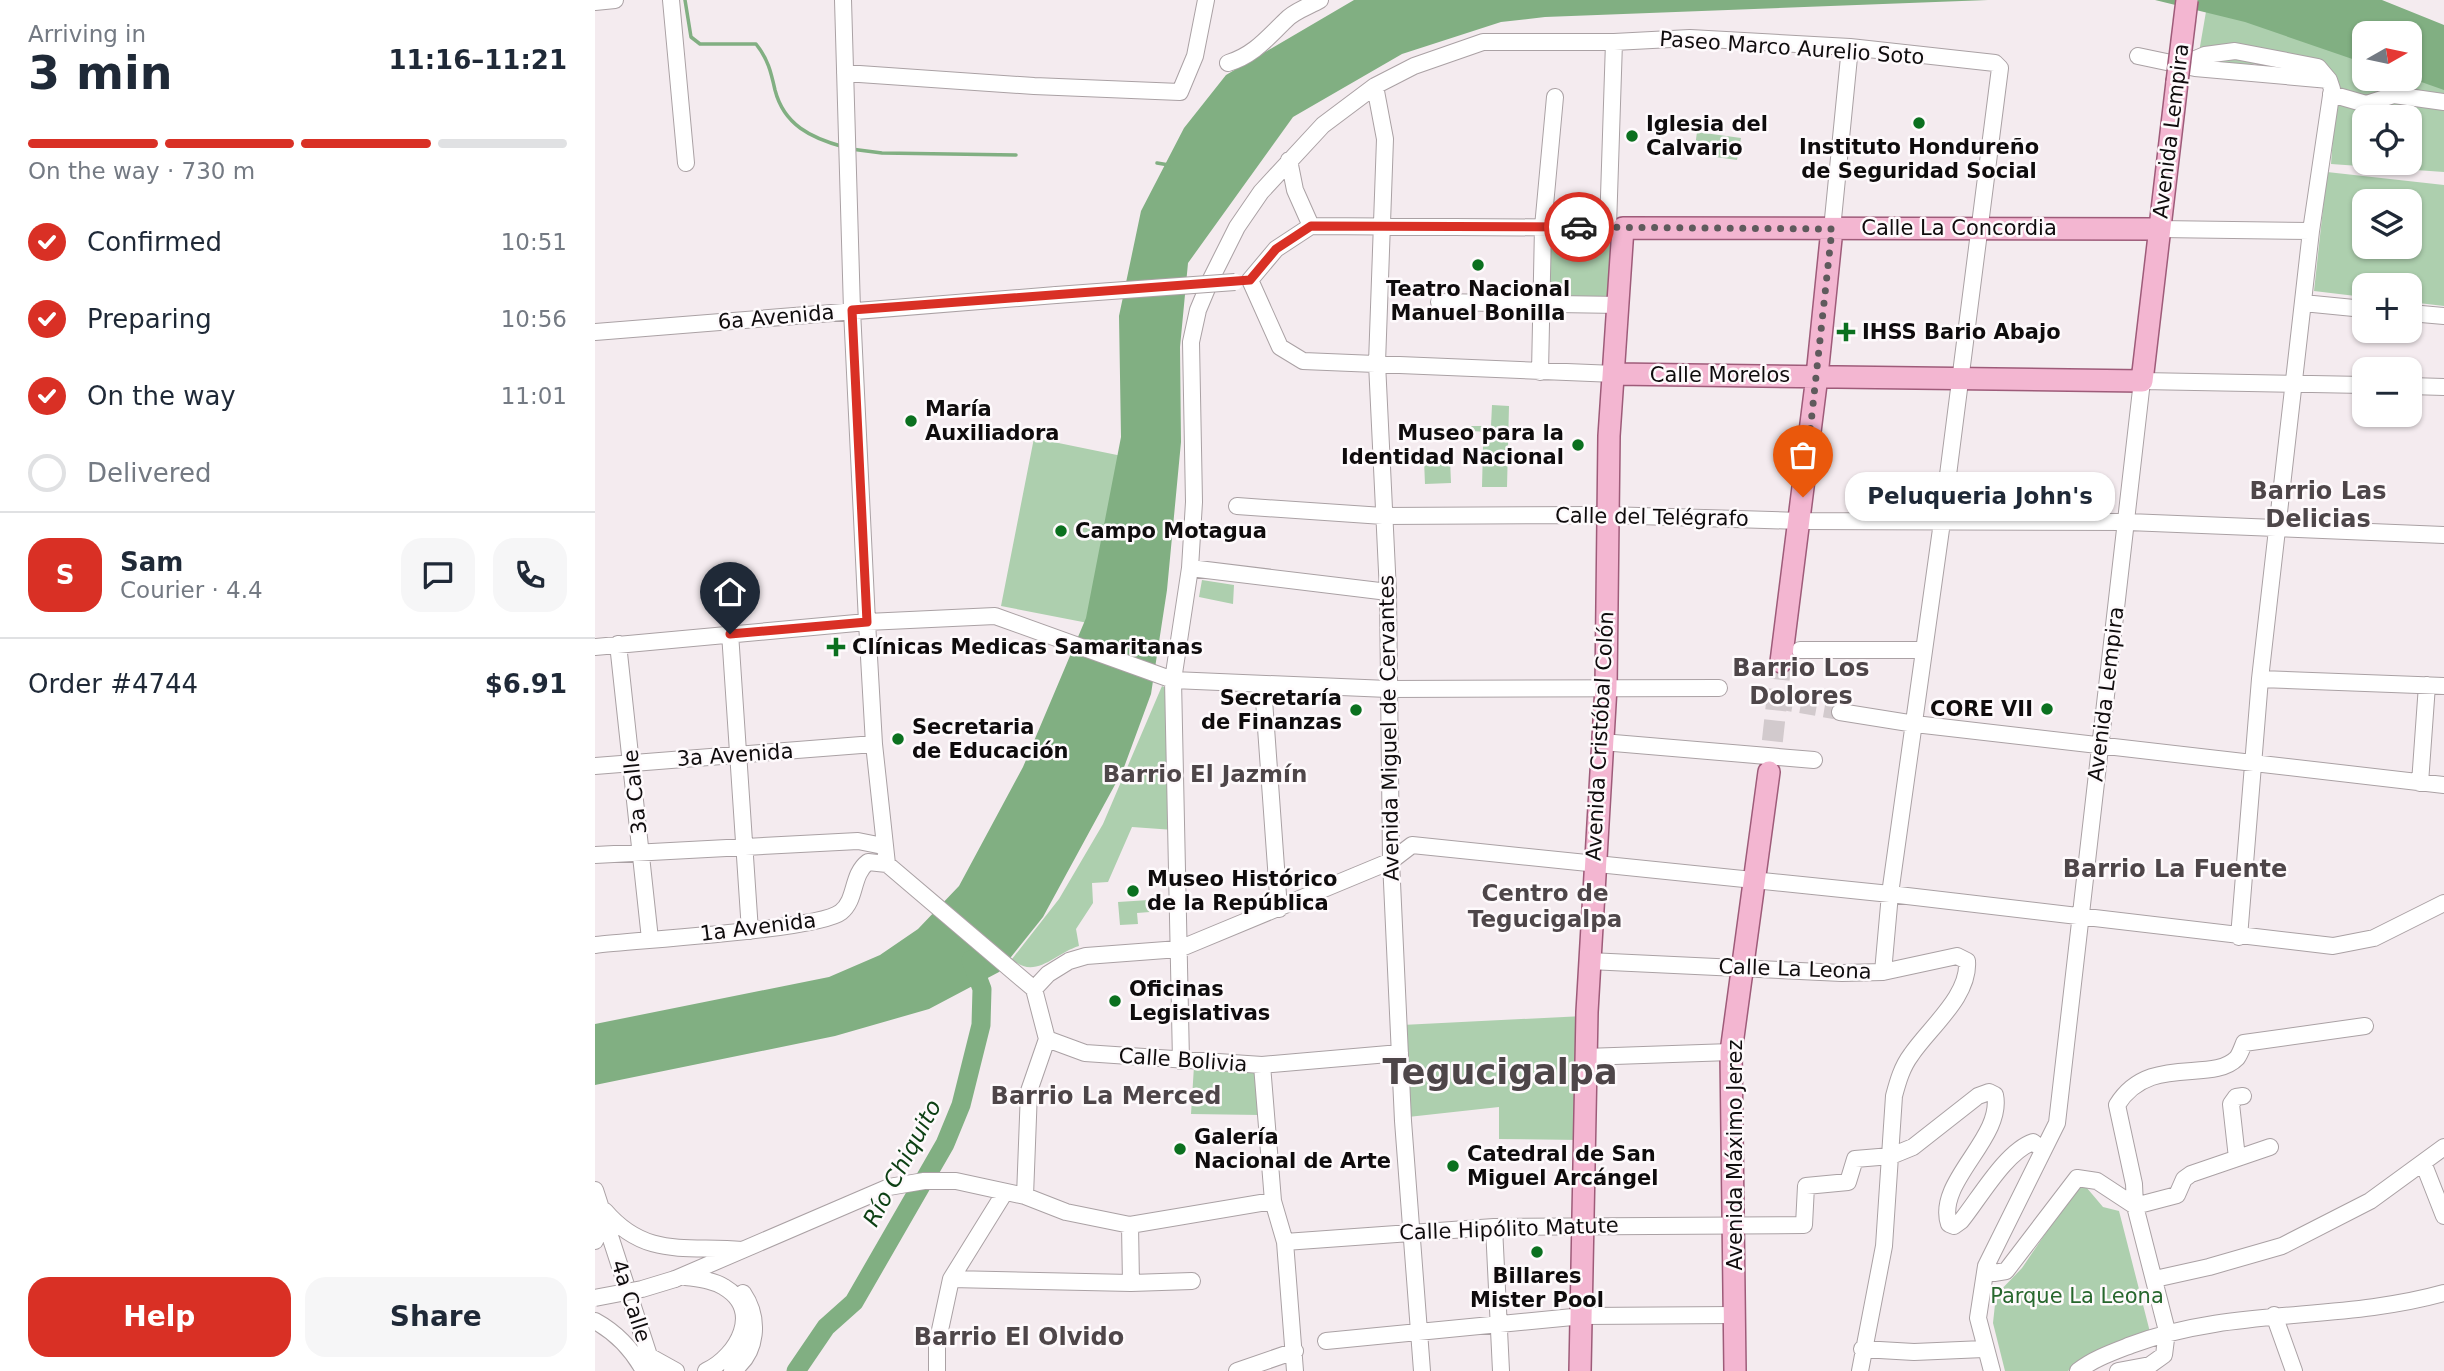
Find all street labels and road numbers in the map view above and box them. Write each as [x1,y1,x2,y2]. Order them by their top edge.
street label: Paseo Marco Aurelio Soto [1659,27,1925,69]
street label: Avenida Lempira [2148,42,2194,220]
street label: Calle La Concordia [1861,216,2057,240]
street label: 6a Avenida [717,300,835,334]
street label: Calle Morelos [1650,363,1790,387]
street label: Calle del Telégrafo [1555,503,1749,531]
street label: Avenida Miguel de Cervantes [1374,575,1404,881]
street label: Avenida Lempira [2083,605,2129,783]
street label: Avenida Cristóbal Colón [1581,611,1619,861]
street label: 3a Avenida [676,739,794,771]
street label: 3a Calle [619,748,651,836]
street label: 1a Avenida [699,908,817,946]
street label: Calle La Leona [1718,954,1872,984]
street label: Avenida Máximo Jerez [1723,1040,1747,1270]
street label: Calle Bolivia [1118,1044,1248,1076]
street label: Calle Hipólito Matute [1399,1213,1619,1245]
street label: 4a Calle [606,1257,656,1345]

